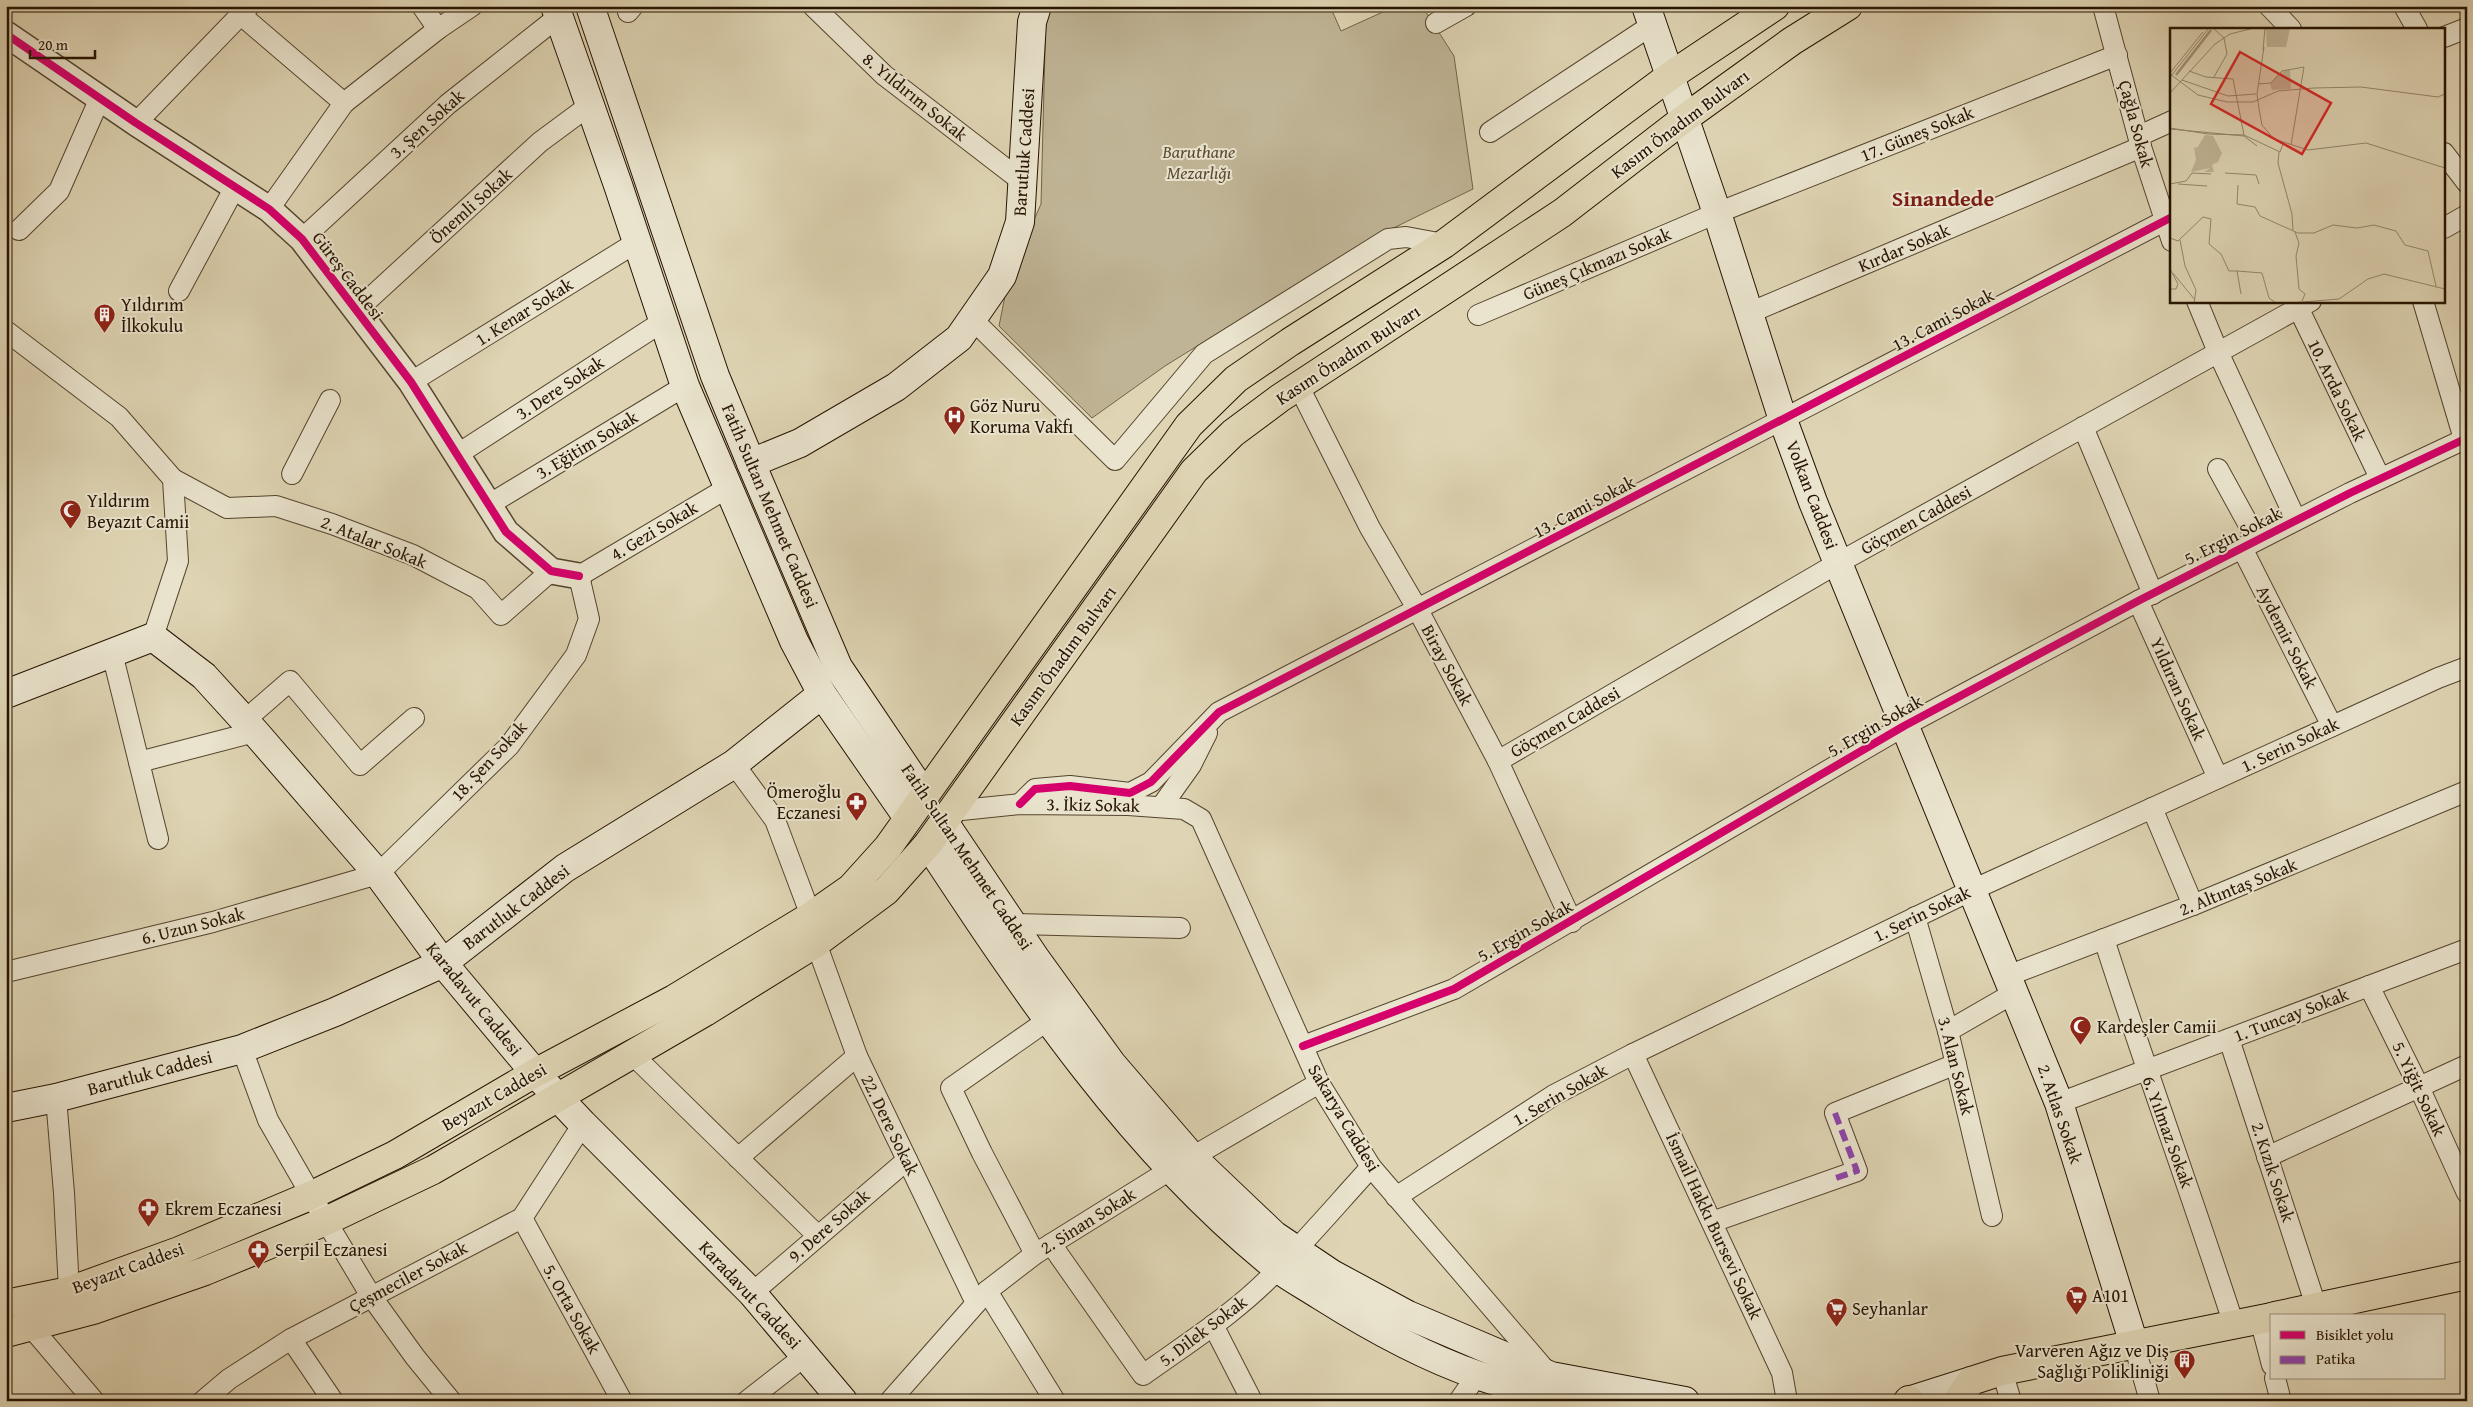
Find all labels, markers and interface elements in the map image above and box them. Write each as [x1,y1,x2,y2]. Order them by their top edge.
scale bar [30,28,95,60]
inset map [2170,28,2446,302]
text: 20 m [38,34,69,55]
street label: 8. Yıldırım Sokak [857,46,974,148]
street label: Kasım Önadım Bulvarı [1605,62,1755,185]
street label: Çağla Sokak [2112,77,2161,171]
street label: 3. Şen Sokak [383,82,471,165]
street label: Barutluk Caddesi [1006,87,1041,217]
street label: 17. Güneş Sokak [1856,98,1978,169]
park label: Baruthane Mezarlığı [1162,138,1235,186]
street label: Önemli Sokak [423,161,519,250]
district label: Sinandede [1892,182,1994,214]
street label: Kırdar Sokak [1854,216,1955,279]
street label: Güneş Çıkmazı Sokak [1518,220,1676,307]
street label: Güreş Caddesi [306,226,391,326]
street label: 1. Kenar Sokak [470,270,579,352]
street label: 13. Cami Sokak [1887,281,1999,358]
place label: Yıldırım İlkokulu [121,291,184,339]
street label: Kasım Önadım Bulvarı [1270,298,1425,412]
building icon: Yıldırım İlkokulu [93,303,117,334]
street label: 10. Arda Sokak [2301,334,2374,446]
street label: 3. Dere Sokak [510,348,610,426]
place label: Göz Nuru Koruma Vakfı [970,392,1073,440]
street label: Fatih Sultan Mehmet Caddesi [715,399,826,612]
street label: 3. Eğitim Sokak [531,403,644,486]
hospital icon: Göz Nuru Koruma Vakfı [942,404,966,435]
street label: Volkan Caddesi [1779,436,1846,553]
street label: 13. Cami Sokak [1528,468,1640,545]
street label: Göçmen Caddesi [1855,478,1976,561]
place label: Yıldırım Beyazıt Camii [87,487,189,535]
street label: 4. Gezi Sokak [605,493,703,567]
mosque icon: Yıldırım Beyazıt Camii [59,499,83,530]
street label: 5. Ergin Sokak [2179,499,2287,572]
street label: 2. Atalar Sokak [317,508,432,575]
street label: Kasım Önadım Bulvarı [1002,580,1123,731]
street label: Aydemir Sokak [2250,580,2326,694]
street label: Biray Sokak [1415,619,1481,711]
street label: Yıldıran Sokak [2144,633,2214,745]
street label: Göçmen Caddesi [1505,679,1625,764]
street label: 5. Ergin Sokak [1822,687,1928,764]
street label: 1. Serin Sokak [2236,710,2344,779]
street label: 18. Şen Sokak [444,714,534,807]
street label: Fatih Sultan Mehmet Caddesi [895,758,1040,955]
place label: Ömeroğlu Eczanesi [767,778,841,826]
pharmacy icon: Ömeroğlu Eczanesi [845,790,869,821]
street label: 3. İkiz Sokak [1046,790,1141,819]
street label: 2. Altıntaş Sokak [2175,850,2302,923]
street label: Barutluk Caddesi [456,857,575,956]
street label: 1. Serin Sokak [1868,878,1976,949]
street label: 5. Ergin Sokak [1472,892,1578,969]
street label: 6. Uzun Sokak [139,899,248,951]
street label: Karadavut Caddesi [420,936,529,1062]
street label: 1. Tuncay Sokak [2229,980,2353,1049]
place label: Kardeşler Camii [2097,1013,2217,1040]
street label: 3. Alan Sokak [1931,1014,1982,1119]
mosque icon: Kardeşler Camii [2069,1015,2093,1046]
street label: 5. Yiğit Sokak [2386,1037,2454,1141]
street label: Barutluk Caddesi [84,1043,215,1102]
street label: Beyazıt Caddesi [436,1056,551,1138]
street label: 1. Serin Sokak [1507,1056,1613,1133]
street label: Sakarya Caddesi [1302,1059,1387,1177]
street label: 2. Atlas Sokak [2031,1060,2090,1168]
street label: 22. Dere Sokak [854,1070,927,1181]
street label: 6. Yılmaz Sokak [2136,1072,2202,1193]
street label: 2. Kızık Sokak [2245,1118,2303,1226]
street label: İsmail Hakkı Bursevi Sokak [1659,1128,1770,1324]
street label: 2. Sinan Sokak [1035,1180,1142,1261]
street label: 9. Dere Sokak [782,1182,876,1269]
place label: Ekrem Eczanesi [165,1195,282,1222]
pharmacy icon: Ekrem Eczanesi [137,1197,161,1228]
street label: Çeşmeciler Sokak [344,1233,473,1319]
street label: Karadavut Caddesi [693,1234,808,1355]
street label: Beyazıt Caddesi [68,1235,188,1300]
place label: Serpil Eczanesi [275,1236,388,1263]
pharmacy icon: Serpil Eczanesi [247,1238,271,1269]
street label: 5. Orta Sokak [537,1259,609,1359]
place label: A101 [2092,1282,2129,1309]
supermarket icon: A101 [2064,1284,2088,1315]
street label: 5. Dilek Sokak [1153,1288,1253,1373]
place label: Seyhanlar [1852,1295,1928,1322]
supermarket icon: Seyhanlar [1824,1297,1848,1328]
legend [2270,1314,2446,1380]
text: Bisiklet yolu [2316,1324,2394,1345]
place label: Varveren Ağız ve Diş Sağlığı Polikliniği [2015,1337,2169,1385]
text: Patika [2316,1348,2355,1369]
building icon: Varveren Ağız ve Diş Sağlığı Polikliniği [2173,1349,2197,1380]

